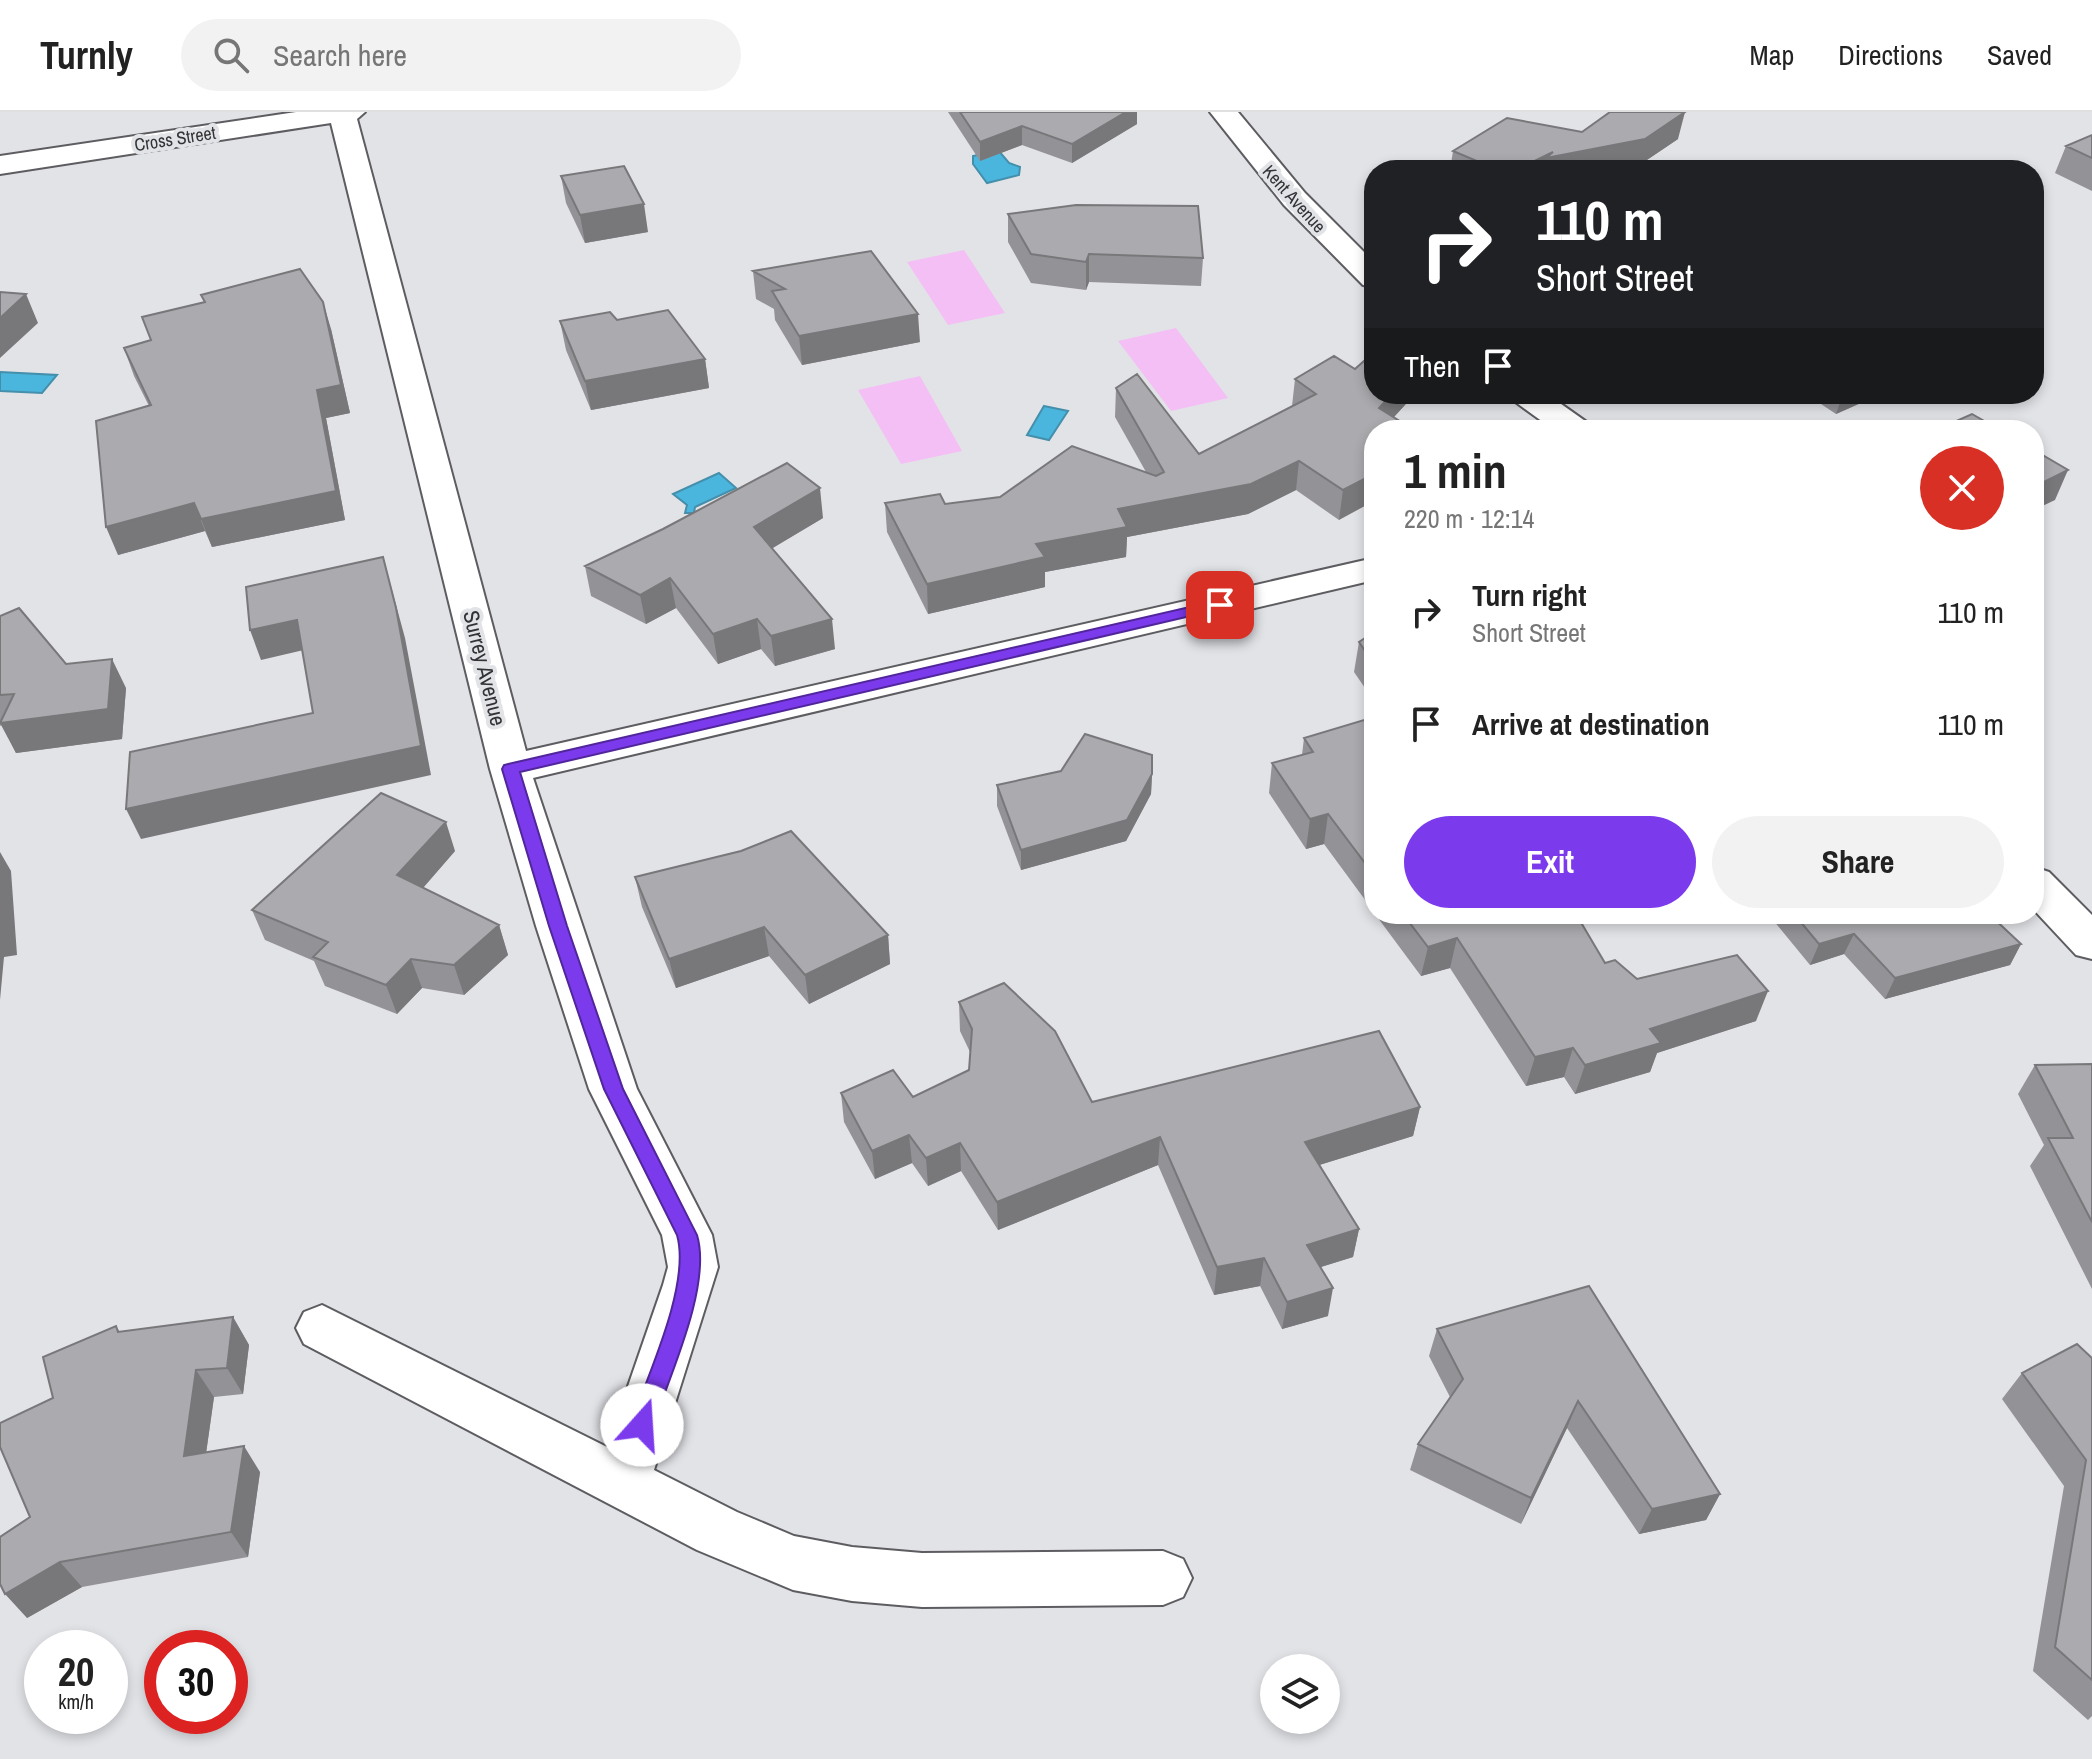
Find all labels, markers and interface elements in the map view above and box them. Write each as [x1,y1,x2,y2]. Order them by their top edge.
search box [181,19,741,91]
text: Turnly [40,30,133,81]
icon: search [209,33,253,77]
text: Search here [273,35,407,75]
text: Map [1750,36,1794,74]
text: Directions [1838,36,1943,74]
text: Saved [1987,36,2052,74]
street label: Cross Street [132,120,217,157]
street label: Kent Avenue [1257,159,1332,238]
text: 110 m [1536,182,1664,257]
icon: right [1404,192,1508,296]
text: Short Street [1536,254,1694,302]
icon: arrive [1476,344,1520,388]
text: Then [1404,346,1460,386]
text: 1 min [1404,438,1507,503]
button: close [1920,446,2004,530]
text: 220 m · 12:14 [1404,501,1534,536]
pin [1186,571,1254,639]
text: Turn right [1472,575,1586,615]
icon: arrive [1198,583,1242,627]
icon: right [1404,590,1448,634]
text: 110 m [1937,592,2004,632]
street label: Surrey Avenue [456,607,514,729]
text: Short Street [1472,615,1586,650]
icon: arrive [1404,702,1448,746]
text: Arrive at destination [1472,704,1710,744]
text: 110 m [1937,704,2004,744]
button: Exit [1404,816,1696,908]
button: Share [1712,816,2004,908]
position arrow [600,1383,684,1467]
speed limit sign: 30 [144,1630,248,1734]
text: 20 [58,1645,94,1698]
map controls [1260,1654,1340,1734]
button: layers [1260,1654,1340,1734]
text: km/h [58,1688,94,1715]

